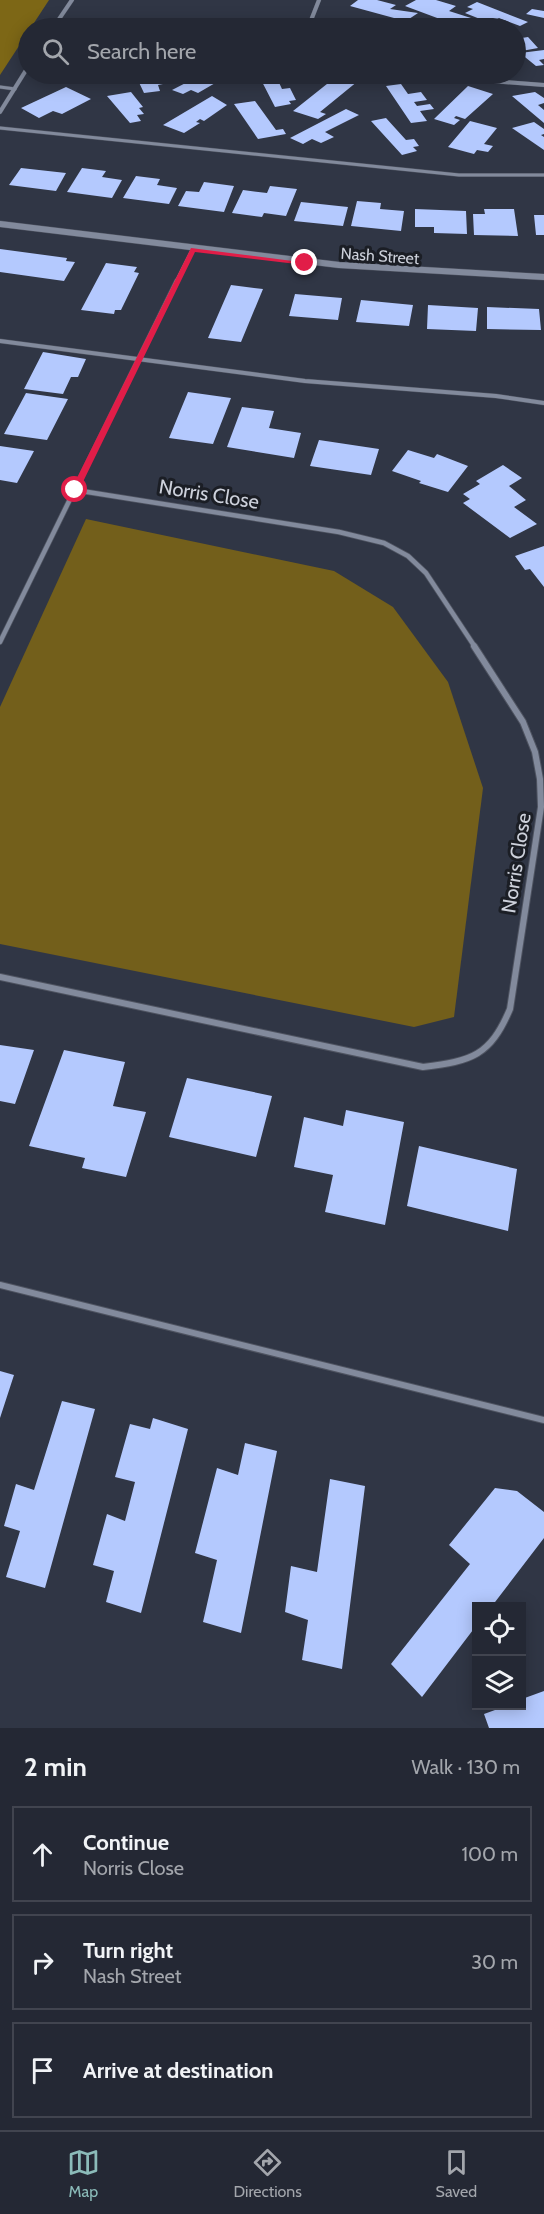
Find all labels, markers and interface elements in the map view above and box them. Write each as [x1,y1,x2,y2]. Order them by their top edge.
search box [18,18,526,84]
icon: search [39,35,72,68]
text: Search here [87,38,196,65]
street label: Nash Street [340,244,421,268]
route end [291,249,317,275]
street label: Norris Close [157,474,261,514]
route start [61,476,87,502]
street label: Norris Close [496,811,536,915]
map controls [472,1602,526,1710]
button: locate [472,1602,526,1656]
button: layers [472,1656,526,1710]
text: 2 min [24,1751,87,1783]
text: Walk · 130 m [412,1755,520,1779]
text: Continue [83,1829,169,1856]
icon: ahead [26,1838,59,1871]
text: 100 m [462,1842,518,1866]
text: Norris Close [83,1856,184,1880]
text: Turn right [83,1937,173,1964]
icon: right [26,1946,59,1979]
text: 30 m [471,1950,518,1974]
text: Nash Street [83,1964,182,1988]
icon: arrive [26,2054,59,2087]
text: Arrive at destination [83,2057,273,2084]
tab: Map [67,2146,100,2201]
tab: Directions [234,2146,302,2201]
tab: Saved [436,2146,477,2201]

